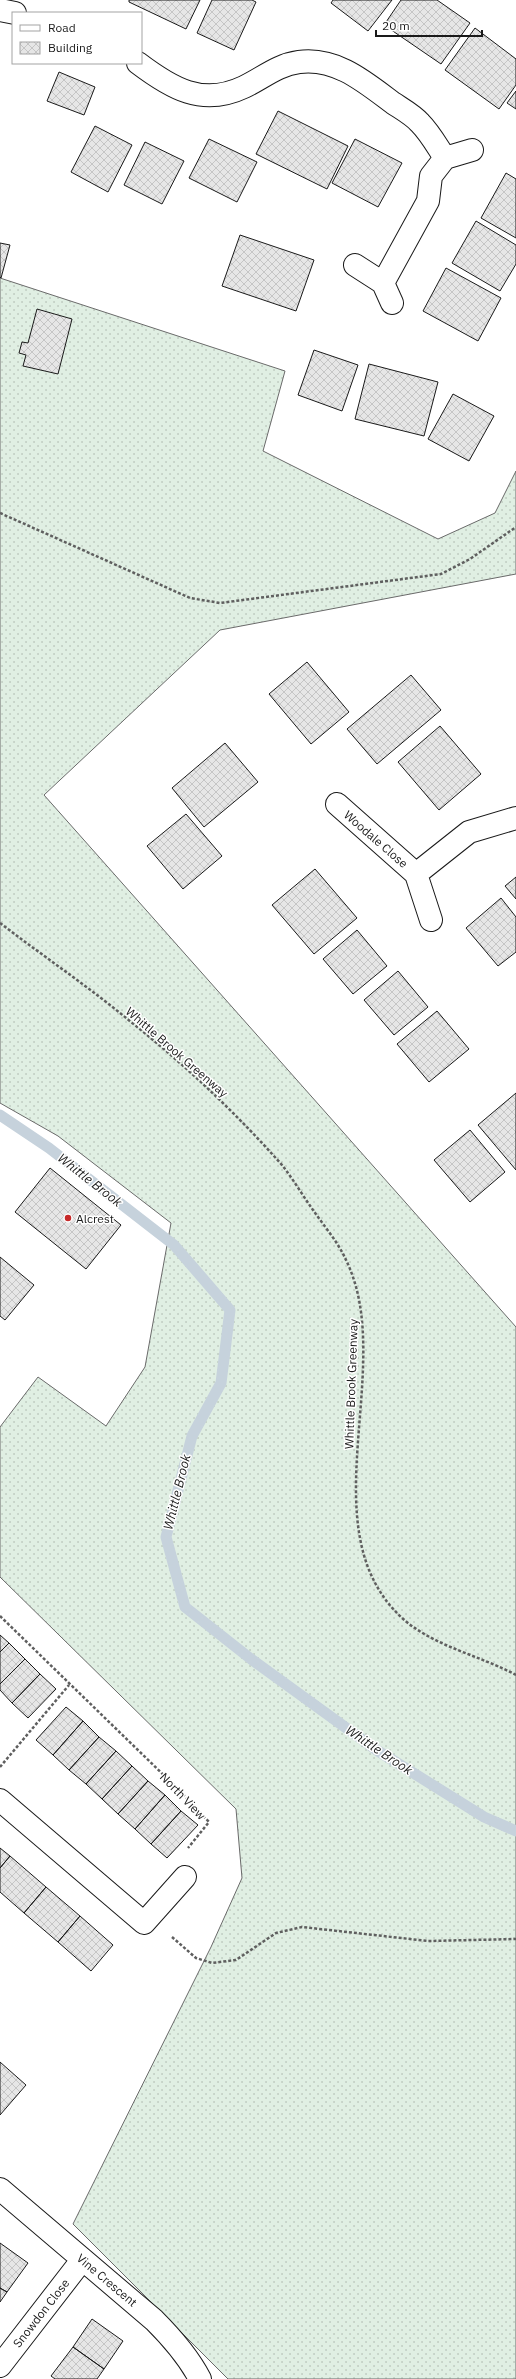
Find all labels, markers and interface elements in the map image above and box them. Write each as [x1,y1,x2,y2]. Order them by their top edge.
legend [12,12,142,64]
scale bar [376,12,482,38]
text: 20 m [382,18,410,33]
text: Road [48,20,76,35]
text: Building [48,40,93,55]
street label: Woodale Close [341,807,411,871]
street label: Whittle Brook Greenway [123,1004,231,1100]
water label: Whittle Brook [54,1150,126,1211]
place label: Alcrest [76,1211,114,1226]
marker: Alcrest [63,1213,73,1223]
street label: Whittle Brook Greenway [341,1319,361,1449]
water label: Whittle Brook [159,1452,195,1532]
water label: Whittle Brook [342,1721,416,1779]
street label: North View [157,1769,209,1823]
street label: Vine Crescent [74,2250,140,2310]
street label: Snowdon Close [10,2275,73,2350]

